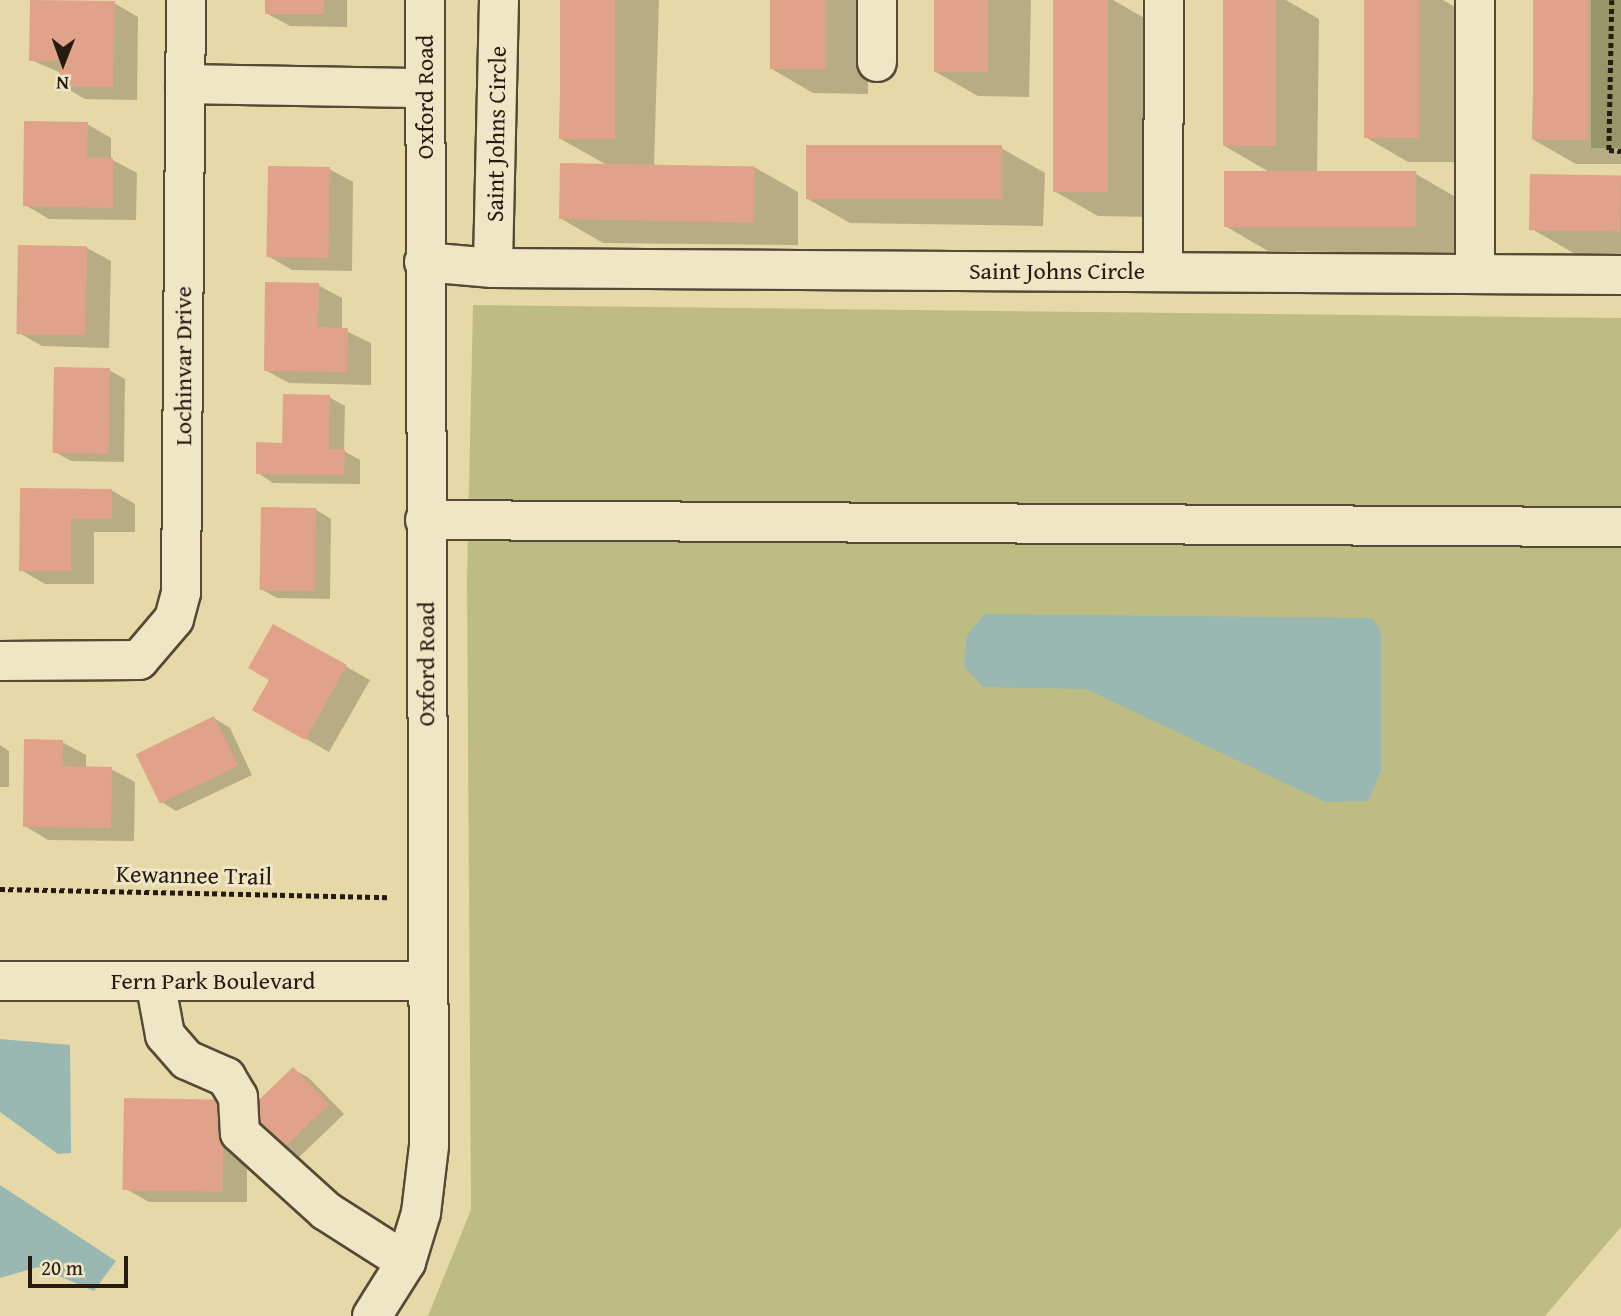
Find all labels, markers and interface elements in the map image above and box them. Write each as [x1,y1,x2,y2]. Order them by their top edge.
north arrow [28,28,98,98]
street label: Oxford Road [411,35,439,159]
street label: Saint Johns Circle [480,46,512,222]
text: N [56,70,69,98]
street label: Saint Johns Circle [969,257,1145,285]
street label: Lochinvar Drive [169,286,197,446]
street label: Oxford Road [412,602,440,726]
street label: Kewannee Trail [116,859,272,891]
street label: Fern Park Boulevard [111,967,315,995]
scale bar [32,1242,131,1286]
text: 20 m [41,1252,83,1283]

